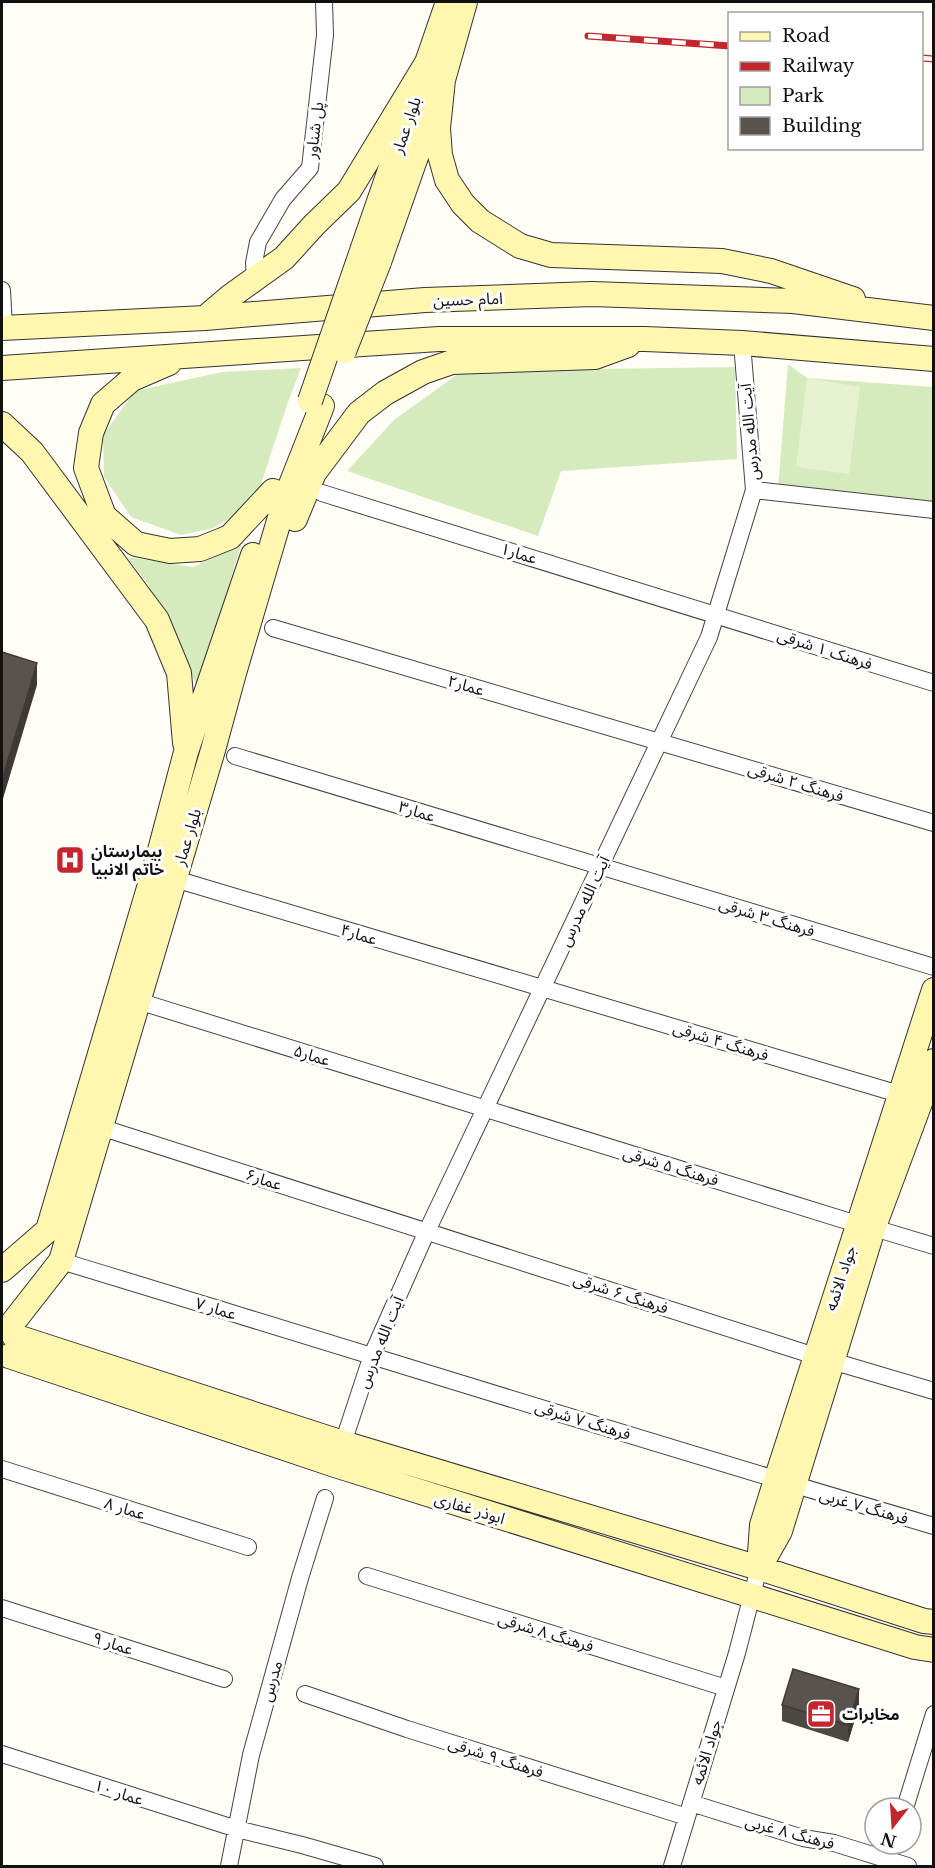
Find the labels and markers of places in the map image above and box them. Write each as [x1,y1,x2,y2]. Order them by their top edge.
place label: بیمارستان خاتم الانبیا [91,841,164,882]
hospital icon: بیمارستان خاتم الانبیا [54,844,86,876]
office icon: مخابرات [805,1698,837,1730]
place label: مخابرات [842,1704,900,1724]

